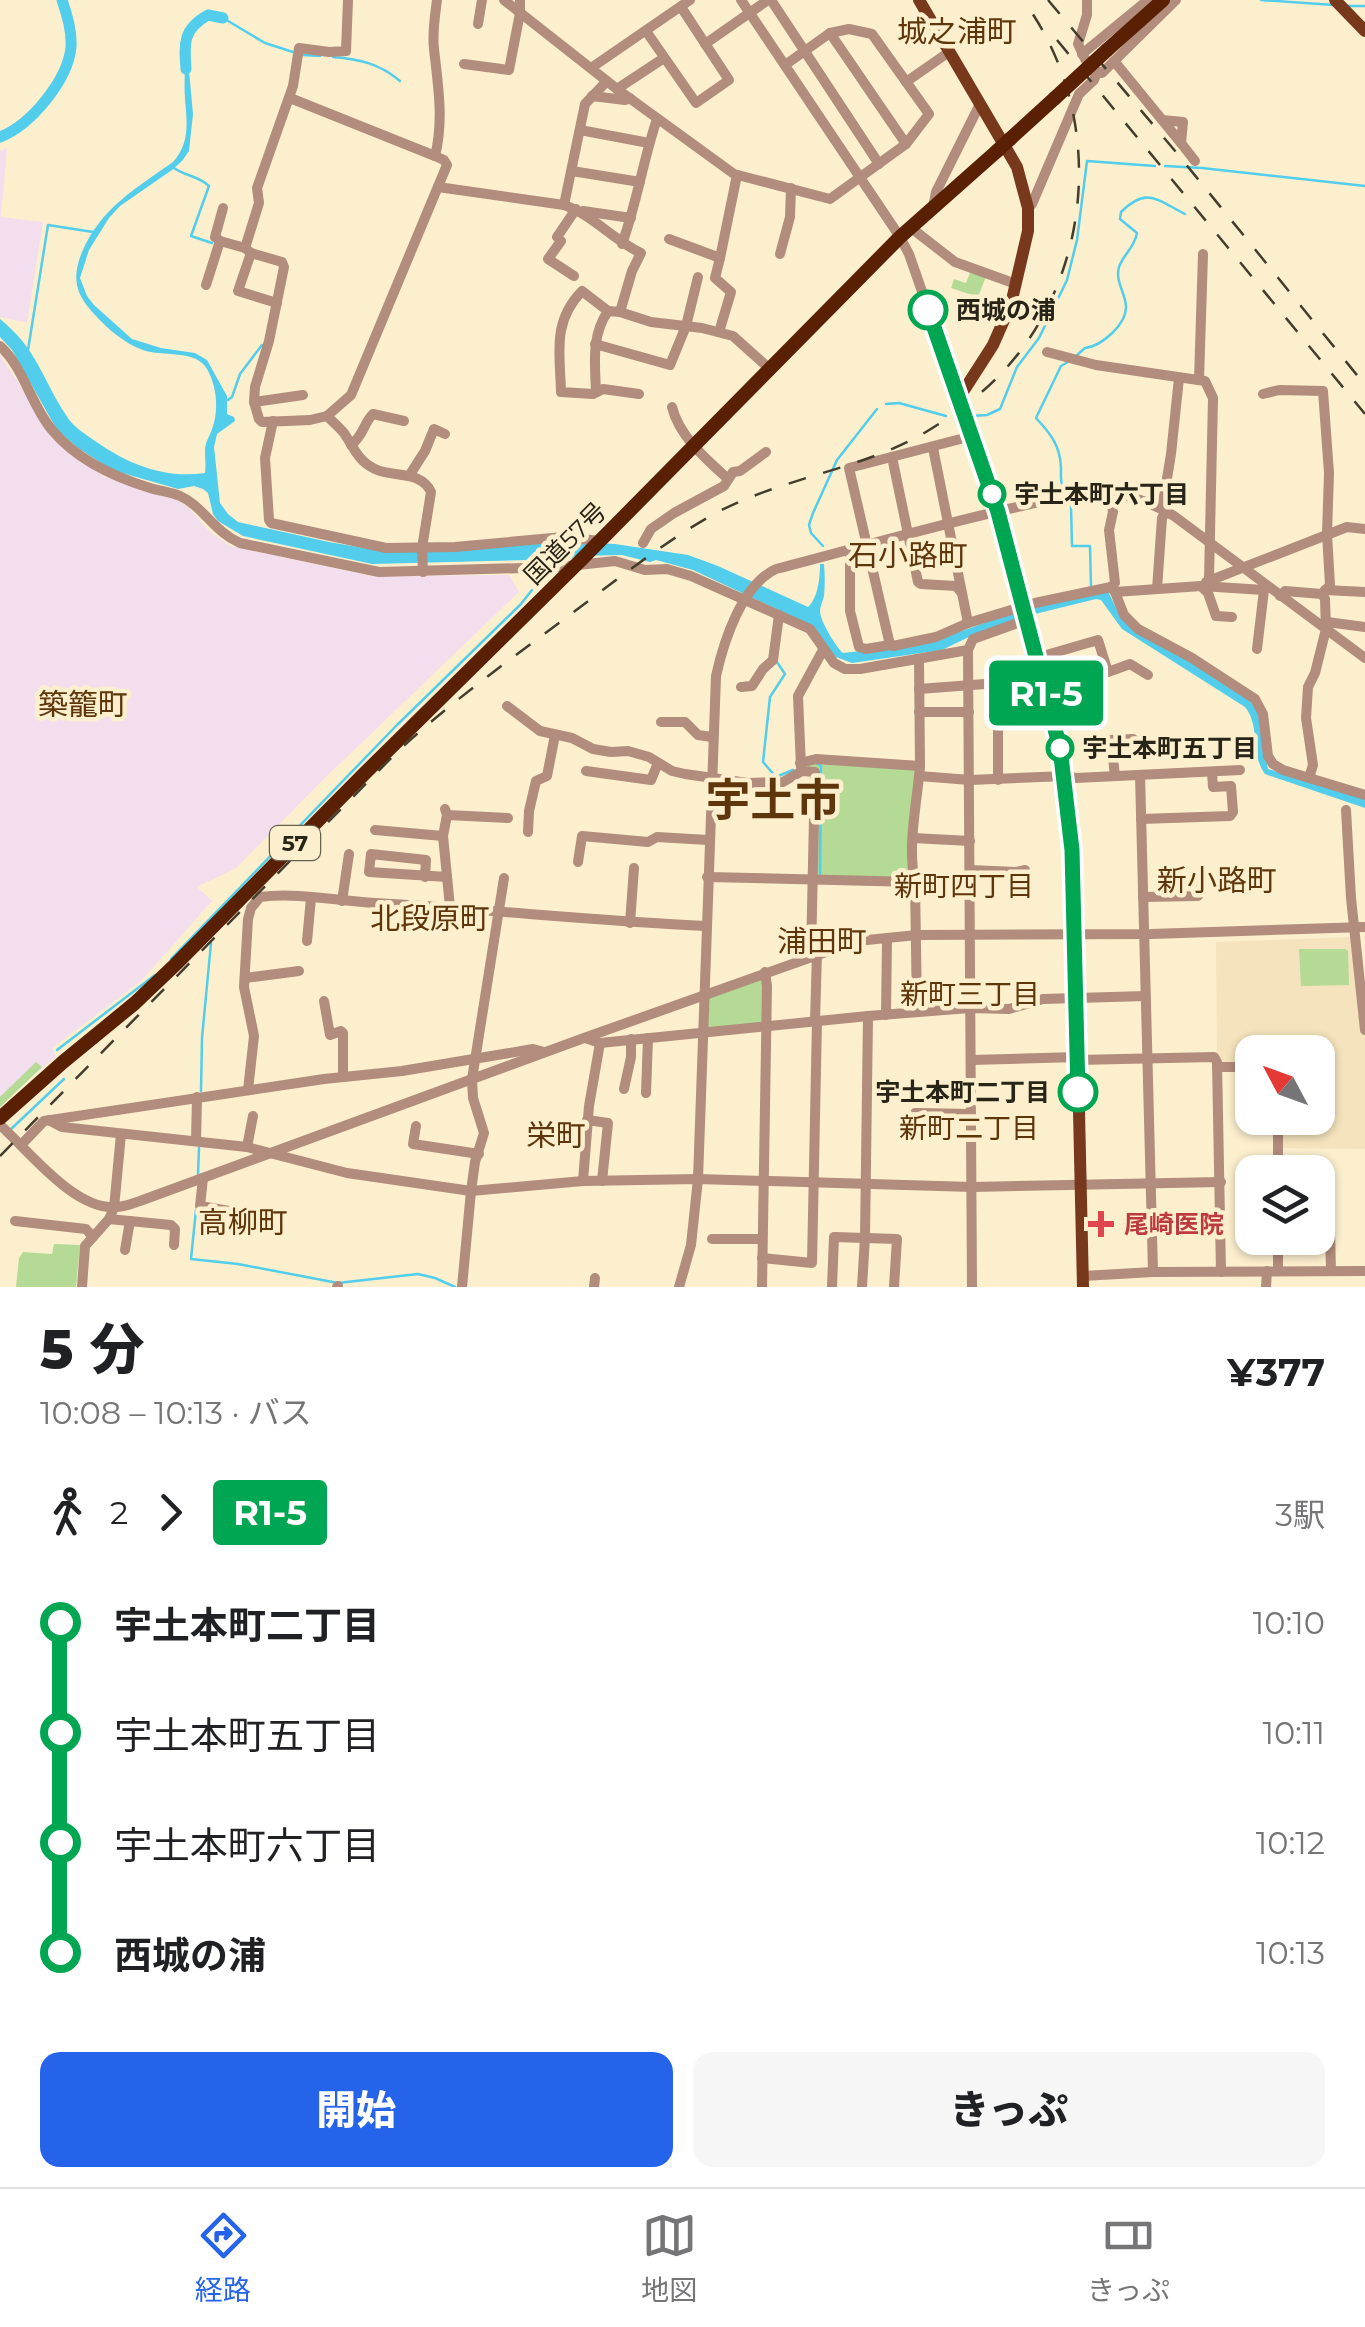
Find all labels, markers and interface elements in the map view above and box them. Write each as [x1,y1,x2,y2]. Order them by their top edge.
district label: 城之浦町 [897,13,1017,50]
marker: 西城の浦 [909,291,947,329]
place label: 西城の浦 [956,295,1056,325]
place label: 宇土本町六丁目 [1014,479,1189,509]
marker: 宇土本町六丁目 [979,481,1005,507]
street label: 国道57号 [518,496,612,590]
district label: 石小路町 [848,537,968,574]
line badge: R1-5 [976,660,1116,726]
text: R1-5 [1009,672,1083,715]
district label: 築籠町 [38,686,128,723]
place label: 宇土本町五丁目 [1082,733,1257,763]
marker: 宇土本町五丁目 [1047,735,1073,761]
district label: 宇土市 [705,772,841,827]
road number: 57 [270,826,320,860]
district label: 新小路町 [1157,862,1277,899]
district label: 新町四丁目 [894,869,1034,903]
district label: 北段原町 [370,900,490,937]
district label: 浦田町 [777,923,867,960]
district label: 新町三丁目 [900,977,1040,1011]
north arrow [1235,1035,1335,1135]
map controls [1235,1035,1335,1255]
marker: 宇土本町二丁目 [1059,1073,1097,1111]
place label: 宇土本町二丁目 [875,1077,1050,1107]
district label: 新町二丁目 [899,1111,1039,1145]
district label: 栄町 [526,1117,586,1154]
button: layers [1235,1155,1335,1255]
district label: 高柳町 [198,1204,288,1241]
place label: 尾崎医院 [1124,1209,1224,1239]
marker: 尾崎医院 [1088,1211,1114,1237]
text: 5 分 [40,1316,144,1383]
text: ¥377 [1227,1349,1325,1396]
text: 10:08 – 10:13 · バス [40,1393,312,1432]
icon: walk [40,1485,95,1540]
icon: forward [143,1485,198,1540]
text: R1-5 [233,1491,307,1534]
text: 2 [110,1493,128,1532]
text: 3駅 [1275,1495,1325,1534]
text: 宇土本町二丁目 [114,1602,380,1649]
text: 10:10 [1253,1603,1325,1642]
text: 宇土本町五丁目 [114,1712,380,1759]
text: 10:11 [1262,1713,1325,1752]
text: 宇土本町六丁目 [114,1822,380,1869]
text: 10:12 [1256,1823,1325,1862]
text: 西城の浦 [114,1932,266,1979]
text: 10:13 [1256,1933,1325,1972]
button: 開始 [40,2052,673,2167]
button: きっぷ [693,2052,1325,2167]
tab: 経路 [195,2208,251,2308]
tab: 地図 [641,2208,697,2308]
tab: きっぷ [1087,2208,1170,2308]

